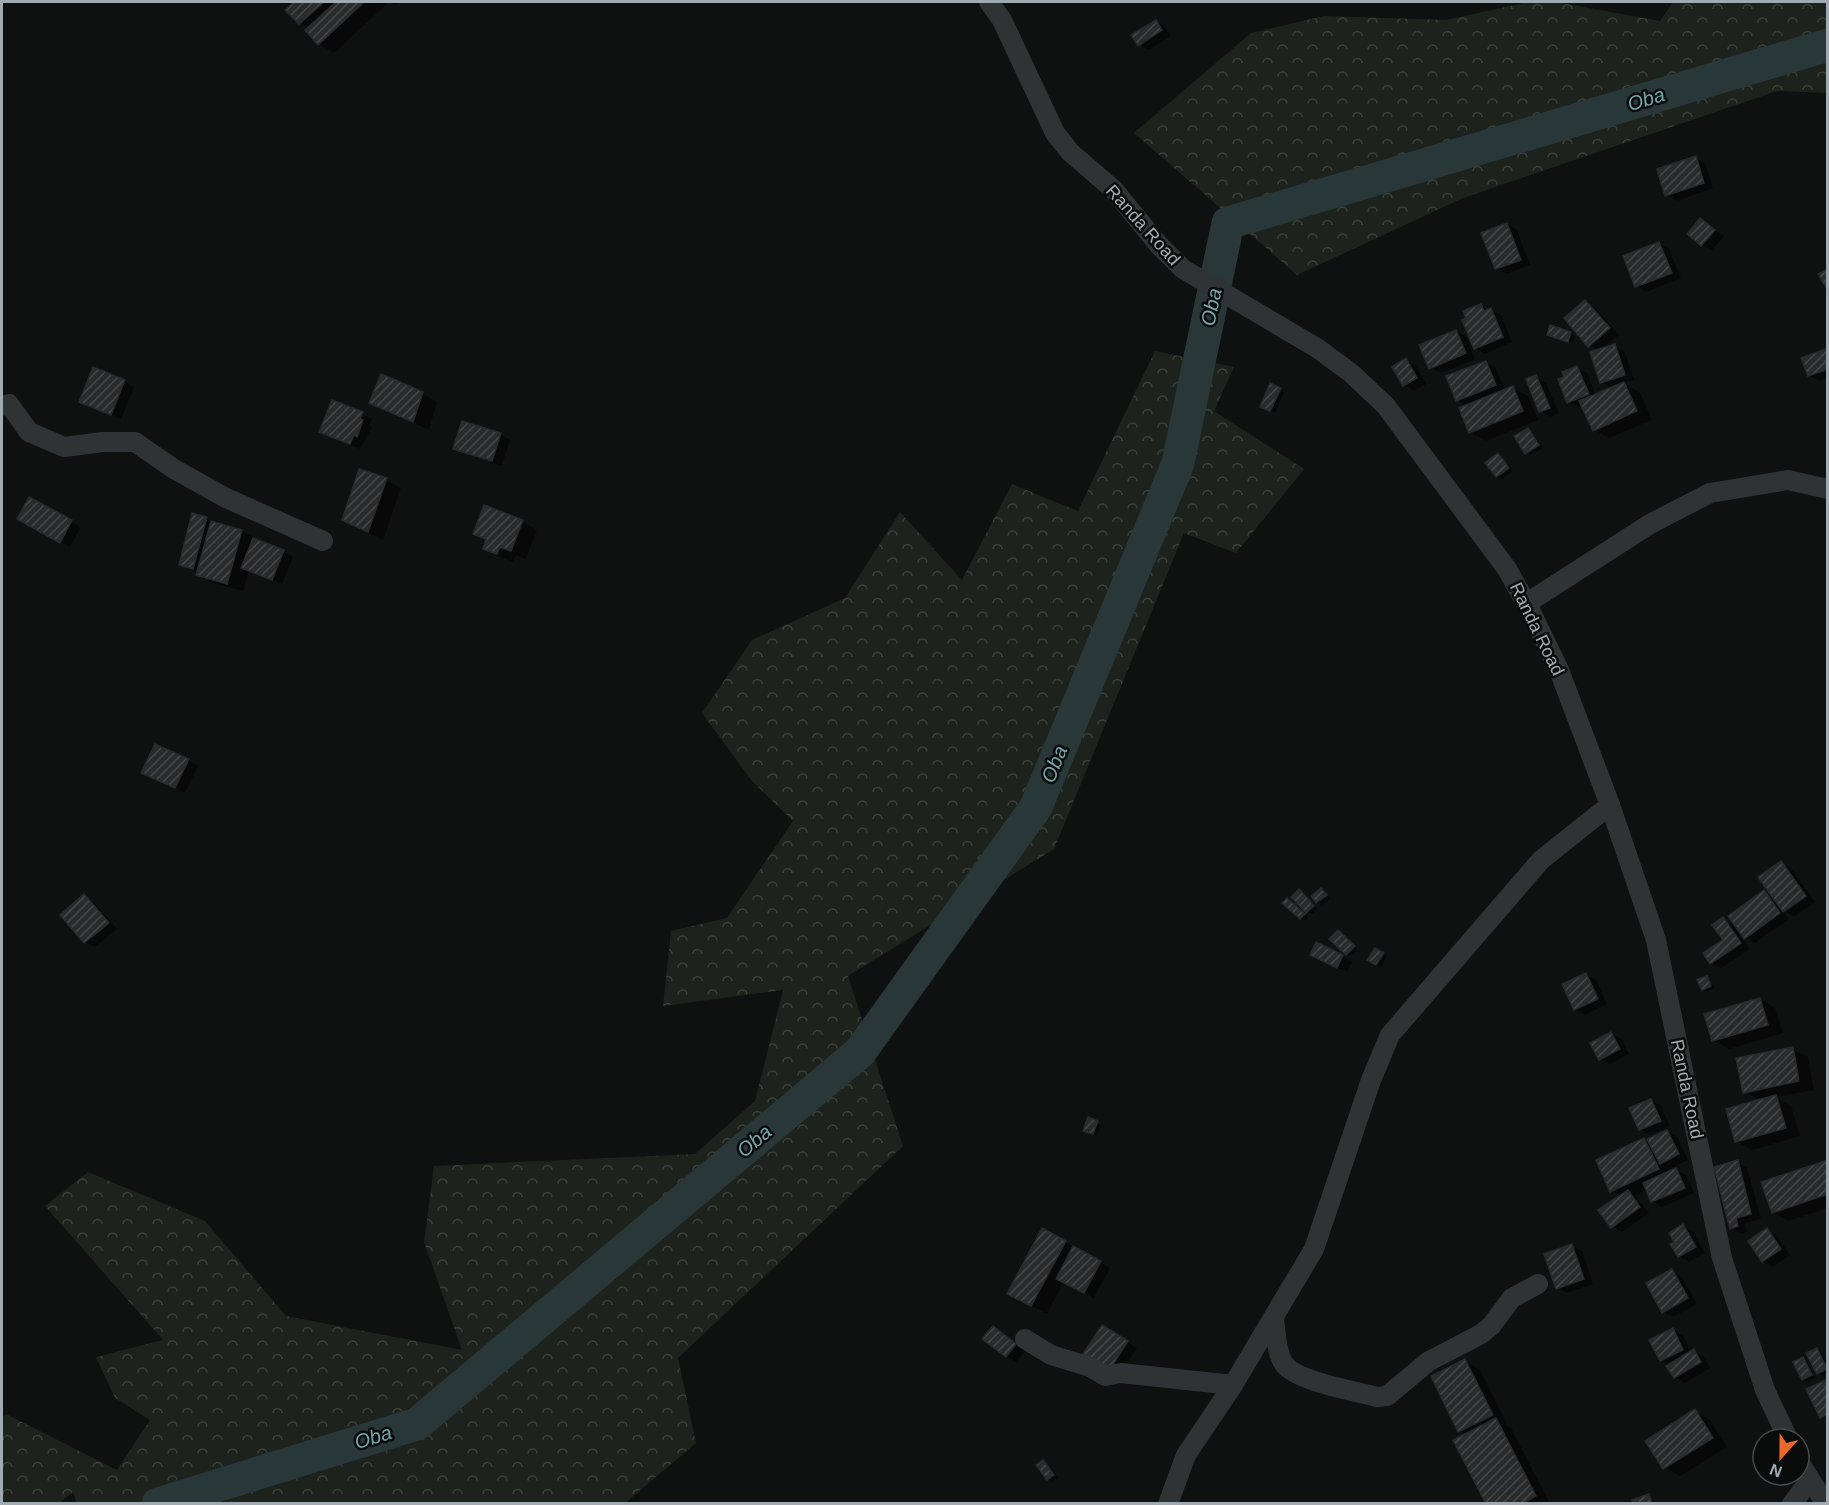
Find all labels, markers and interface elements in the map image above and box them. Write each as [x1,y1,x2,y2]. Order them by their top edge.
water label: Oba [1625,83,1667,115]
street label: Randa Road [1102,181,1184,269]
water label: Oba [1196,286,1226,328]
street label: Randa Road [1506,579,1568,679]
water label: Oba [1037,742,1071,786]
street label: Randa Road [1667,1037,1707,1141]
water label: Oba [732,1120,776,1162]
water label: Oba [352,1421,394,1453]
north arrow [1751,1427,1811,1487]
text: N [1767,1461,1784,1481]

